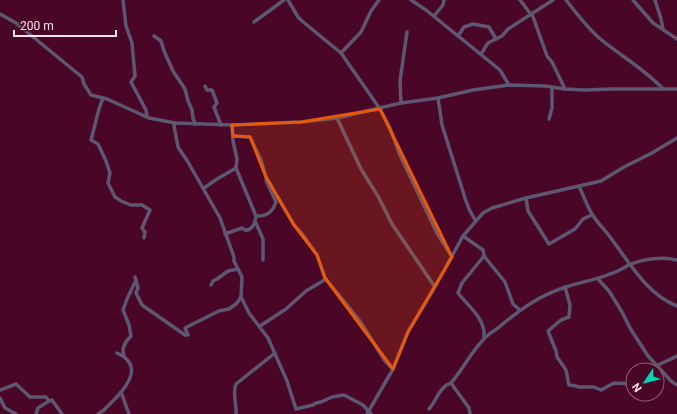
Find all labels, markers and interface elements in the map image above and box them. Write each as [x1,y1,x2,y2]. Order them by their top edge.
scale bar [14,12,116,38]
text: 200 m [20,19,54,33]
north arrow [625,362,665,402]
text: N [630,380,645,394]

